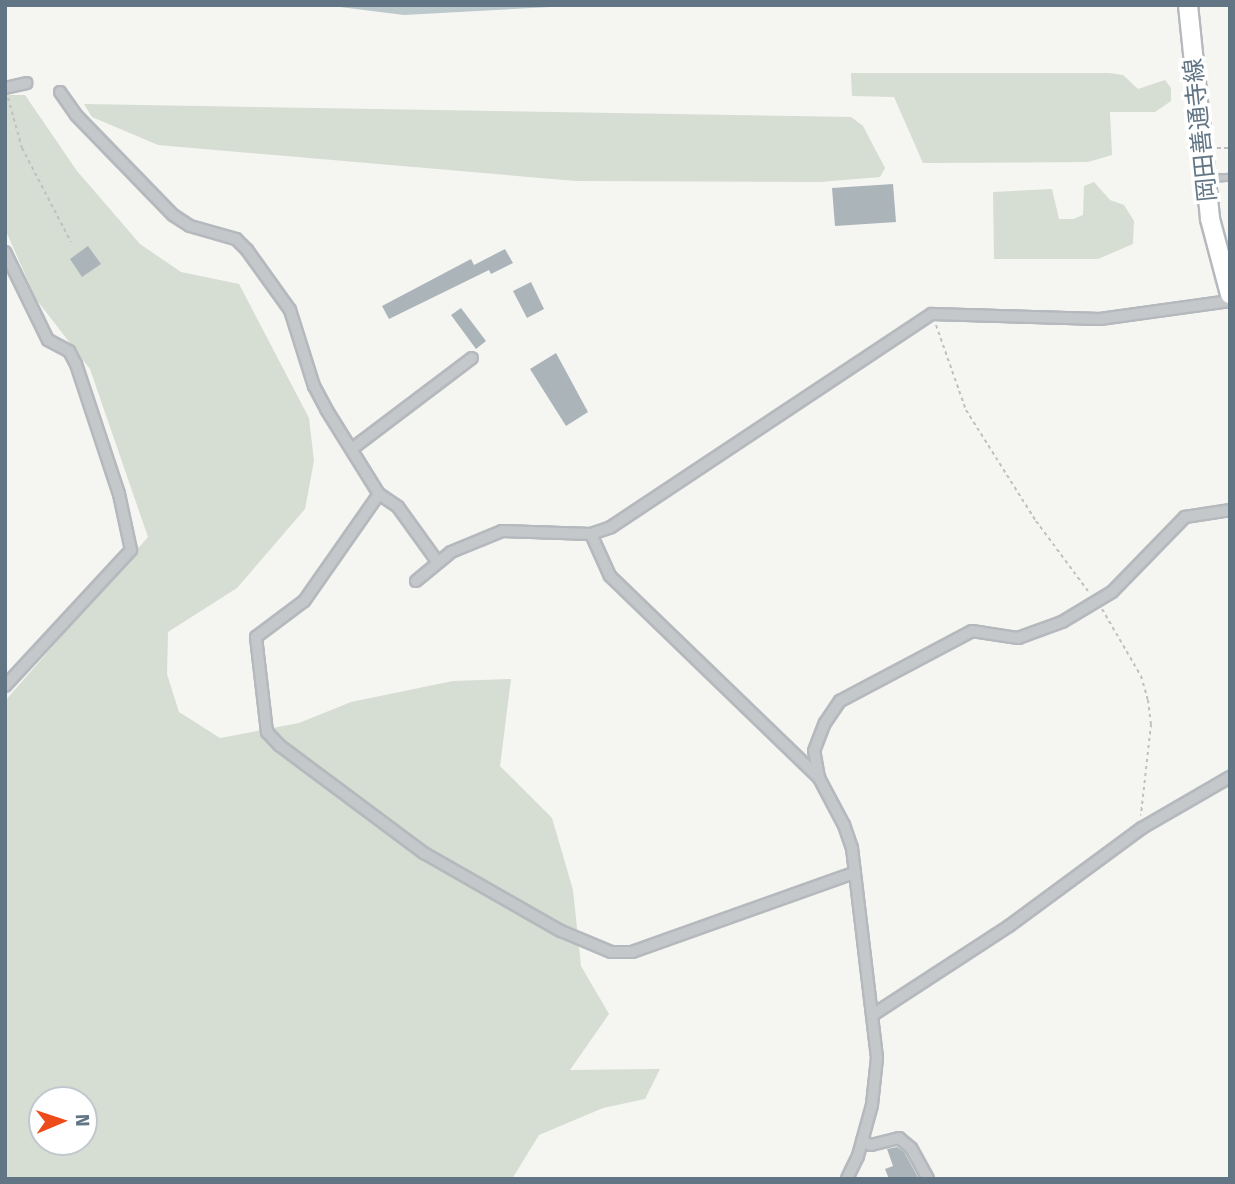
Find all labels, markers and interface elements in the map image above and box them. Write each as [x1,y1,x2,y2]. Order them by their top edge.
street label: 岡田善通寺線 [1179,57,1223,203]
north arrow [28,1086,98,1156]
text: N [71,1114,94,1127]

